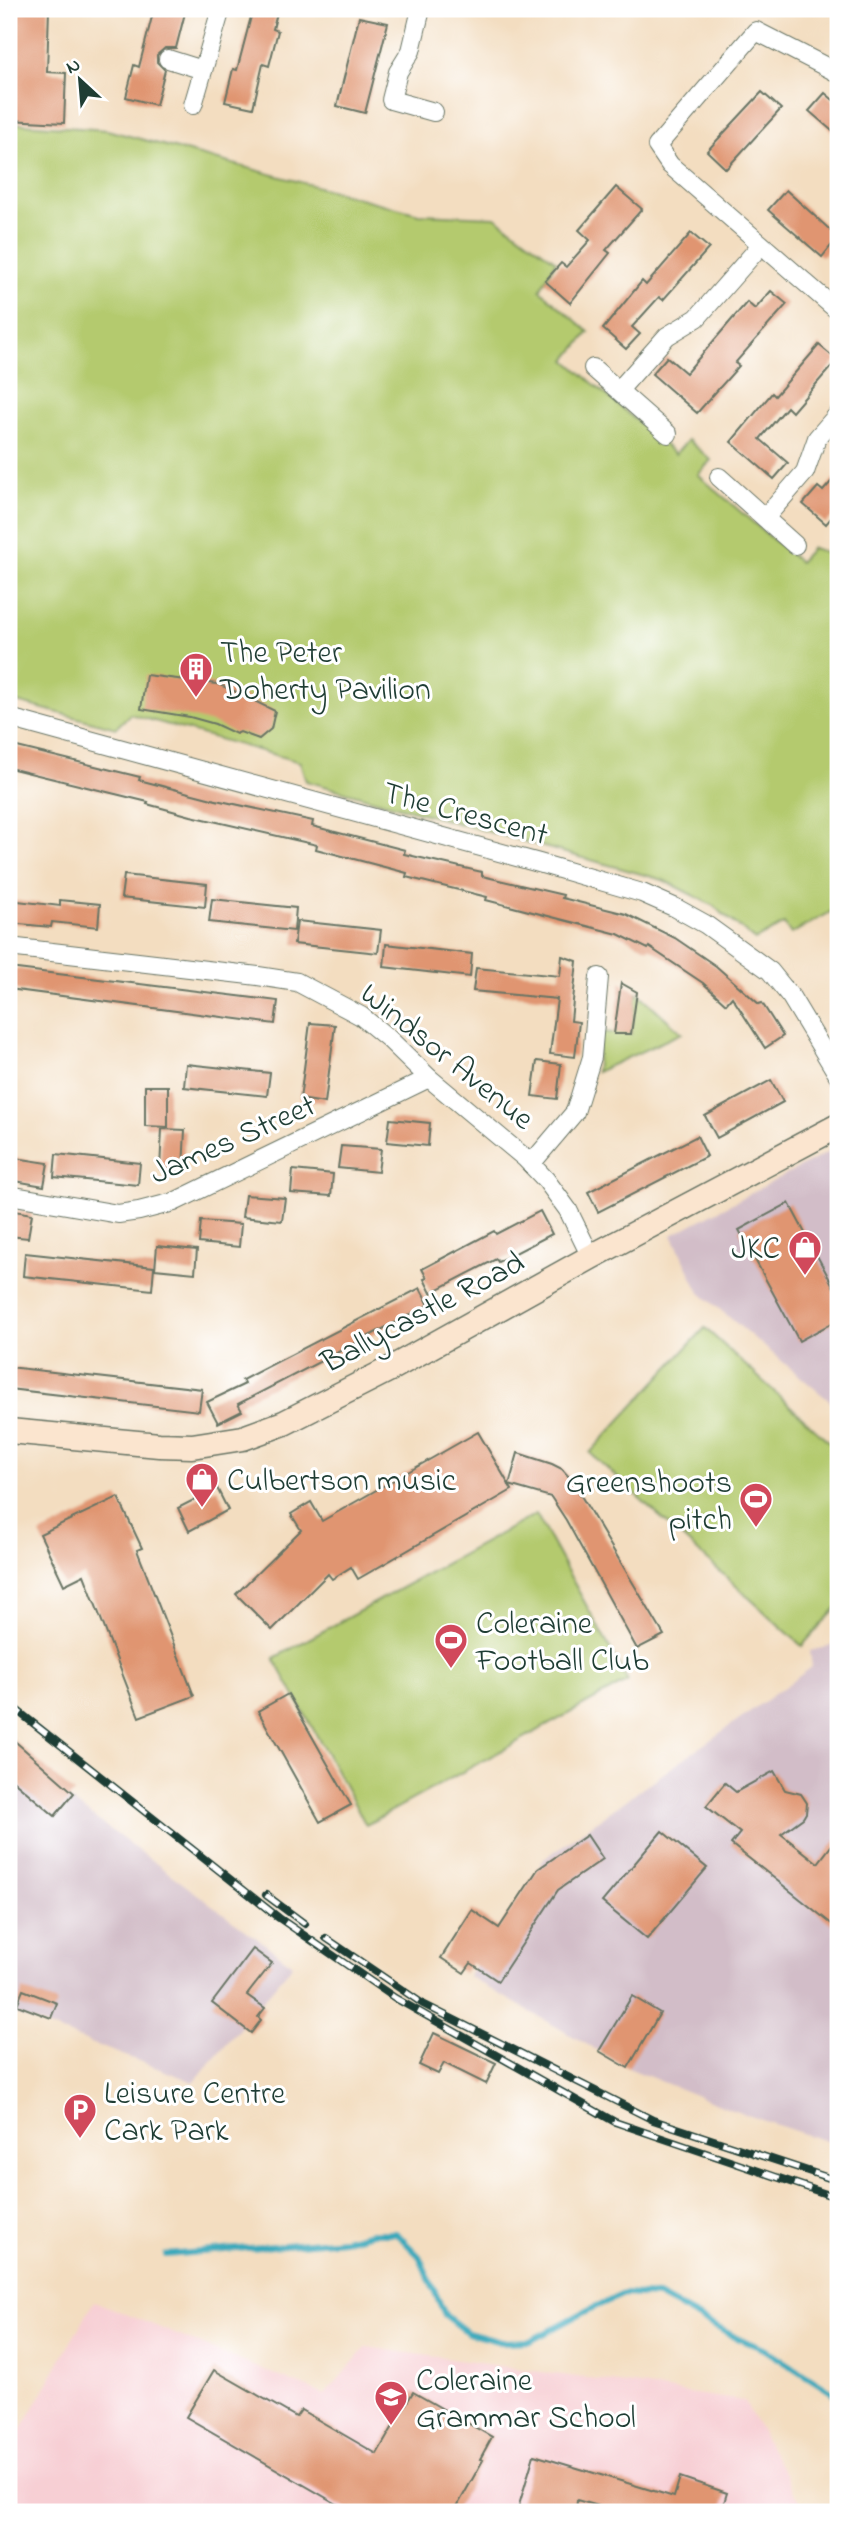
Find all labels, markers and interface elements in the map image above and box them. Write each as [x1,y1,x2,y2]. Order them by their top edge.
north arrow [46,46,116,116]
text: N [62,52,85,82]
place label: The Peter Doherty Pavilion [219,631,431,715]
building icon: The Peter Doherty Pavilion [177,650,215,699]
street label: The Crescent [377,771,553,860]
street label: Windsor Avenue [348,973,544,1143]
street label: James Street [143,1084,324,1199]
place label: JKC [731,1227,780,1274]
shop icon: JKC [786,1228,824,1277]
street label: Ballycastle Road [313,1241,534,1388]
place label: Culbertson music [227,1459,457,1506]
shop icon: Culbertson music [183,1460,221,1509]
place label: Greenshoots pitch [566,1461,732,1545]
sports icon: Greenshoots pitch [737,1480,775,1529]
place label: Coleraine Football Club [475,1602,649,1686]
sports icon: Coleraine Football Club [432,1621,470,1670]
place label: Leisure Centre Cark Park [104,2072,286,2156]
parking icon: Leisure Centre Cark Park [61,2091,99,2140]
place label: Coleraine Grammar School [416,2359,636,2443]
school or university icon: Coleraine Grammar School [372,2378,410,2427]

